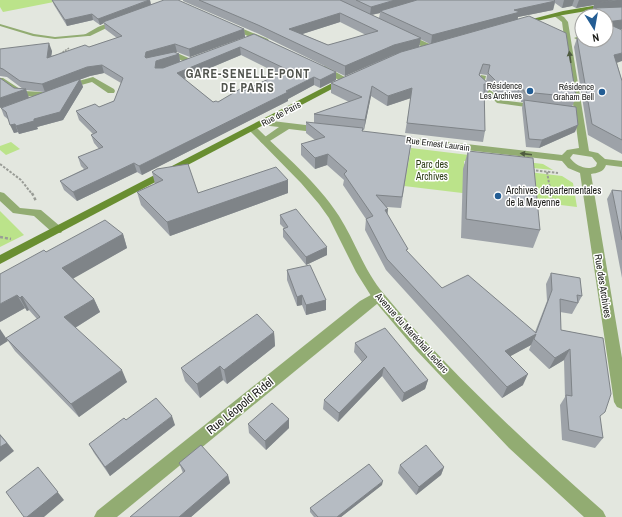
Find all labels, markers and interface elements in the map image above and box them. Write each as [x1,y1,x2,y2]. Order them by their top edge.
north arrow [574,8,614,48]
text: N [591,30,600,45]
one-way arrow [567,51,573,63]
district label: GARE-SENELLE-PONT DE PARIS [186,66,310,96]
place label: Résidence Les Archives [480,80,522,102]
place label: Résidence Graham Bell [553,81,594,103]
marker: Résidence Les Archives [525,86,535,96]
marker: Résidence Graham Bell [597,87,607,97]
street label: Rue de Paris [259,98,303,129]
street label: Rue Ernest Laurain [406,134,470,154]
one-way arrow [520,151,532,157]
park label: Parc des Archives [415,158,448,183]
place label: Archives départementales de la Mayenne [505,184,601,209]
marker: Archives départementales de la Mayenne [493,191,503,201]
street label: Rue des Archives [592,253,614,319]
street label: Avenue du Maréchal Leclerc [372,289,452,376]
street label: Rue Léopold Ridel [203,374,277,438]

